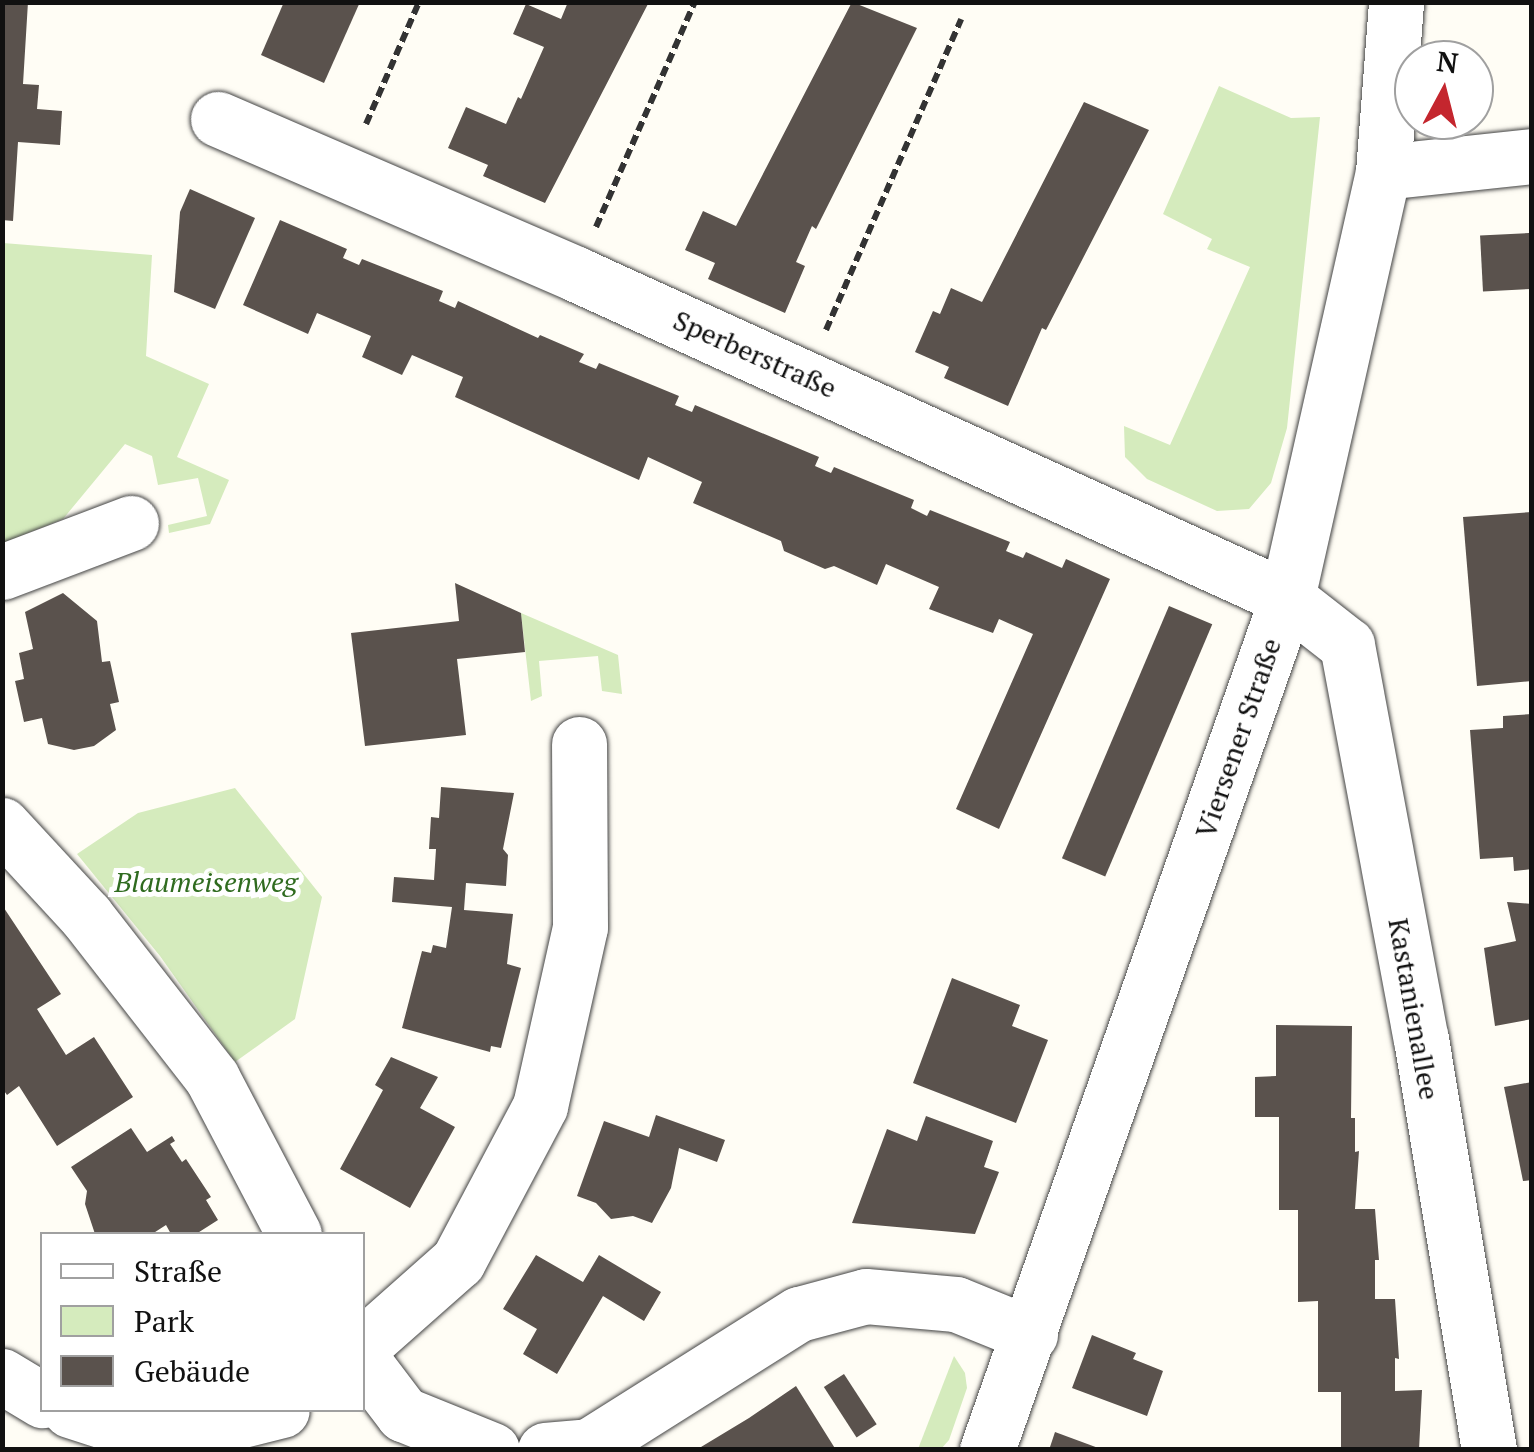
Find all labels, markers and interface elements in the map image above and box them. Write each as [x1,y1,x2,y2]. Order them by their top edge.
north arrow [1394,40,1494,140]
text: N [1435,42,1460,81]
street label: Sperberstraße [668,303,842,405]
street label: Viersener Straße [1188,634,1288,842]
park label: Blaumeisenweg [114,865,298,899]
street label: Kastanienallee [1381,916,1447,1102]
legend [40,1232,365,1412]
text: Straße [134,1251,222,1291]
text: Park [134,1301,194,1341]
text: Gebäude [134,1351,250,1391]

